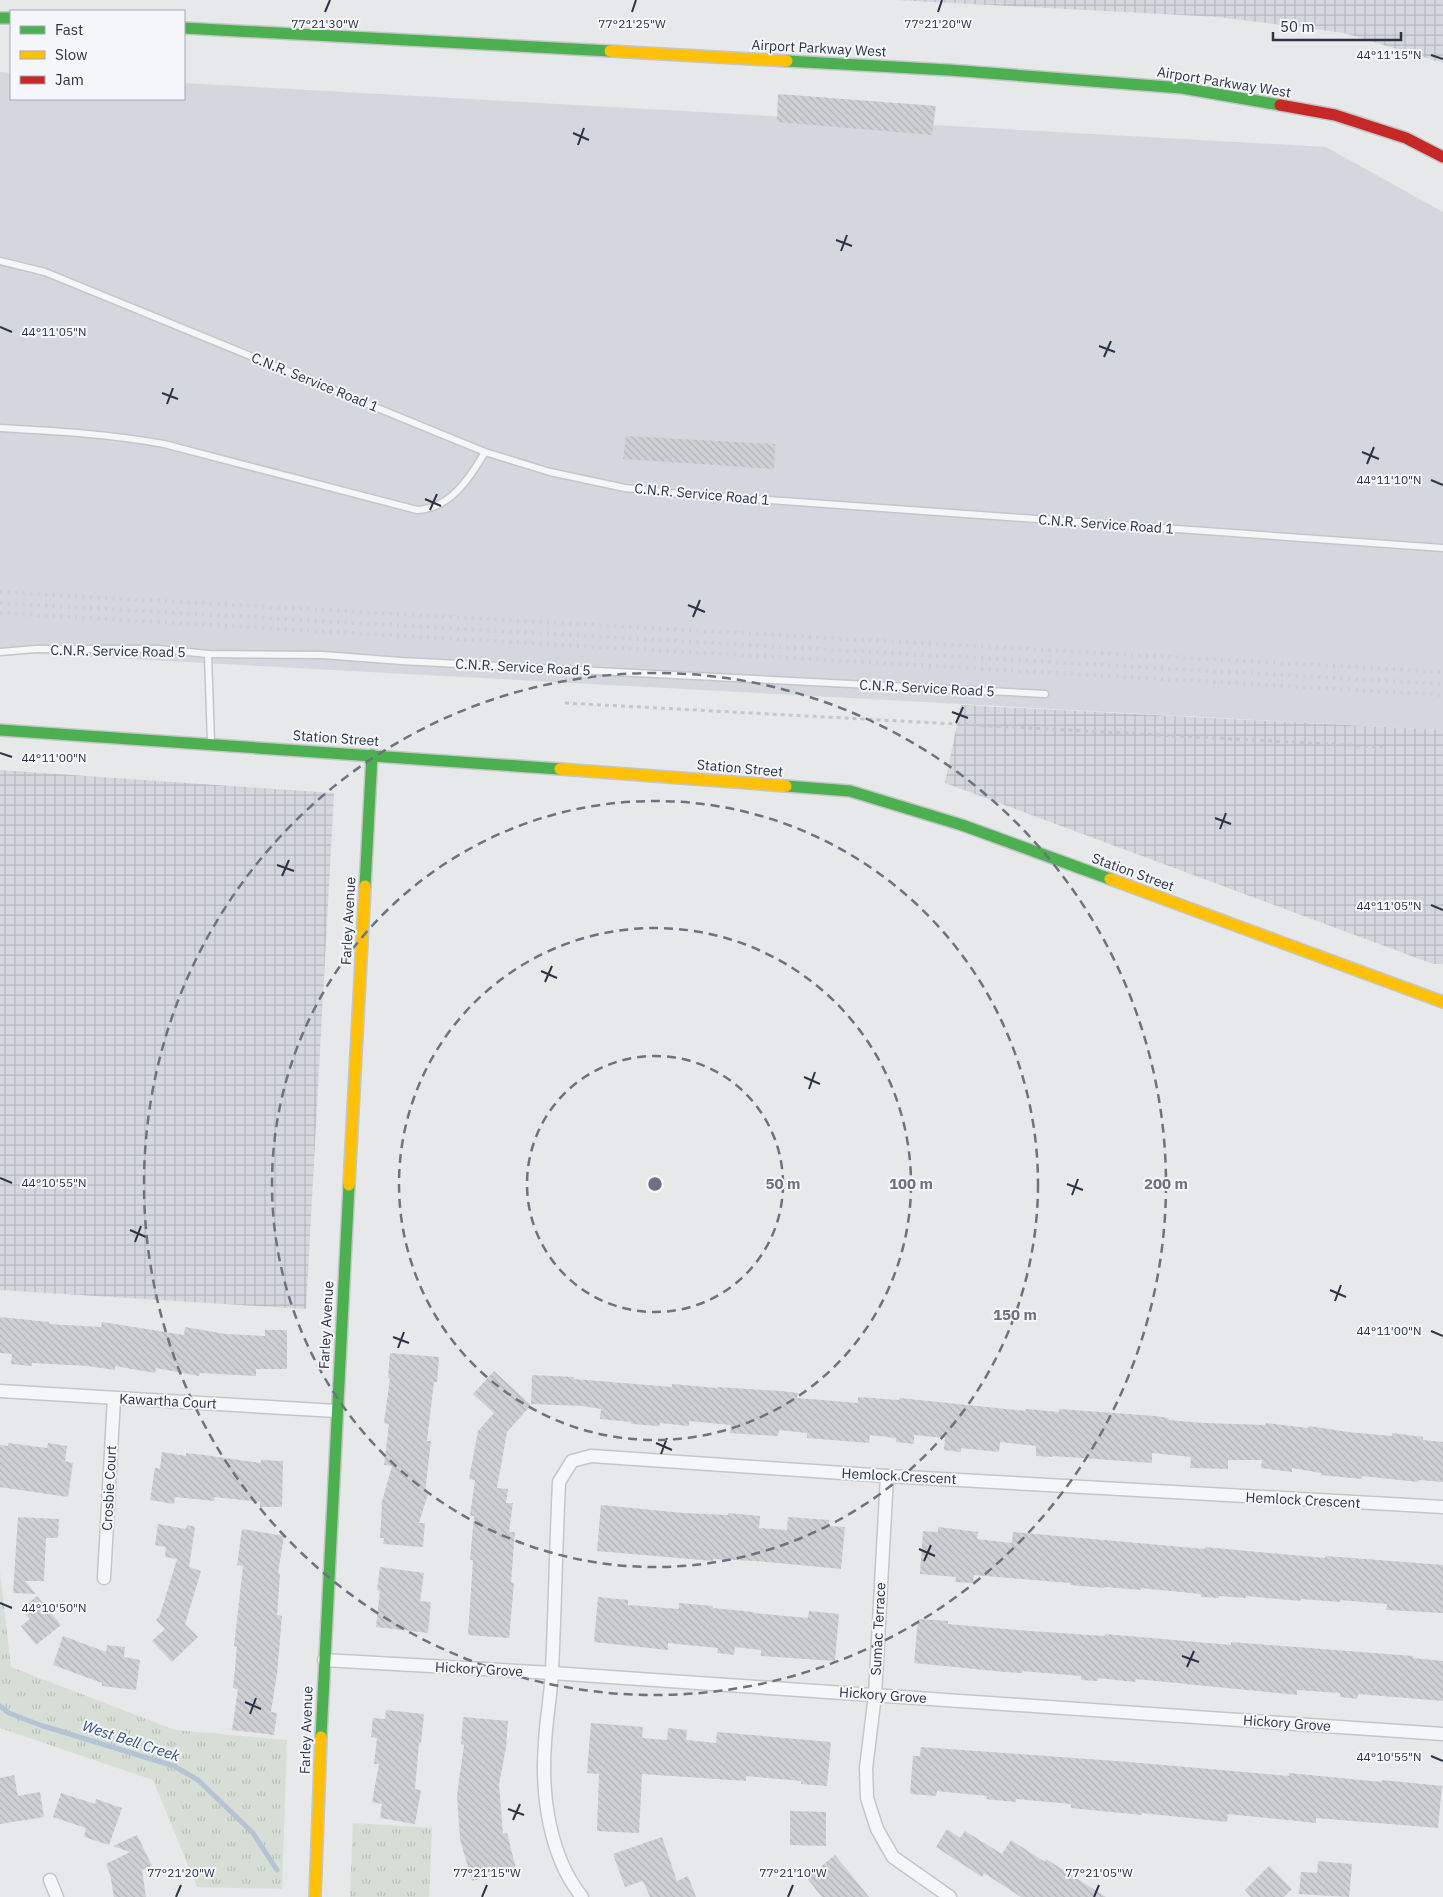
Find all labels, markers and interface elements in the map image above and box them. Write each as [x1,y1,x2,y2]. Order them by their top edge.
legend [10,10,185,100]
scale bar [1273,10,1400,42]
text: 77°21'30"W [291,16,359,31]
text: 77°21'25"W [598,16,666,31]
text: 77°21'20"W [904,16,972,31]
text: 50 m [1280,17,1315,36]
text: Fast [55,20,83,39]
street label: Airport Parkway West [751,35,887,61]
text: Slow [55,45,88,64]
text: 44°11'15"N [1356,47,1422,62]
street label: Airport Parkway West [1156,63,1292,101]
text: Jam [55,70,84,89]
text: 44°11'05"N [21,324,87,339]
street label: C.N.R. Service Road 1 [249,348,381,416]
text: 44°11'10"N [1356,472,1422,487]
street label: C.N.R. Service Road 1 [634,479,770,509]
street label: C.N.R. Service Road 1 [1038,510,1174,538]
street label: C.N.R. Service Road 5 [50,641,186,661]
street label: C.N.R. Service Road 5 [455,654,591,680]
street label: C.N.R. Service Road 5 [859,675,995,701]
street label: Station Street [292,726,380,750]
text: 44°11'00"N [21,750,87,765]
street label: Station Street [696,755,784,781]
street label: Station Street [1089,849,1177,895]
street label: Farley Avenue [337,876,359,966]
text: 44°11'05"N [1356,898,1422,913]
text: 50 m [766,1174,800,1193]
text: 100 m [889,1174,933,1193]
text: 200 m [1144,1174,1188,1193]
text: 44°10'55"N [21,1175,87,1190]
centre of rings [646,1175,664,1193]
street label: Farley Avenue [315,1280,337,1370]
text: 150 m [993,1305,1037,1324]
text: 44°11'00"N [1356,1323,1422,1338]
street label: Kawartha Court [119,1389,217,1413]
street label: Crosbie Court [98,1445,120,1531]
street label: Hemlock Crescent [841,1464,957,1488]
street label: Hemlock Crescent [1245,1488,1361,1512]
street label: Sumac Terrace [867,1582,889,1676]
text: 44°10'50"N [21,1600,87,1615]
street label: Hickory Grove [435,1658,524,1680]
street label: Hickory Grove [838,1683,928,1707]
street label: Farley Avenue [295,1685,317,1774]
street label: Hickory Grove [1242,1711,1332,1735]
water label: West Bell Creek [80,1716,183,1765]
text: 44°10'55"N [1356,1749,1422,1764]
text: 77°21'20"W [147,1865,215,1880]
text: 77°21'15"W [453,1865,521,1880]
text: 77°21'10"W [759,1865,827,1880]
text: 77°21'05"W [1065,1865,1133,1880]

